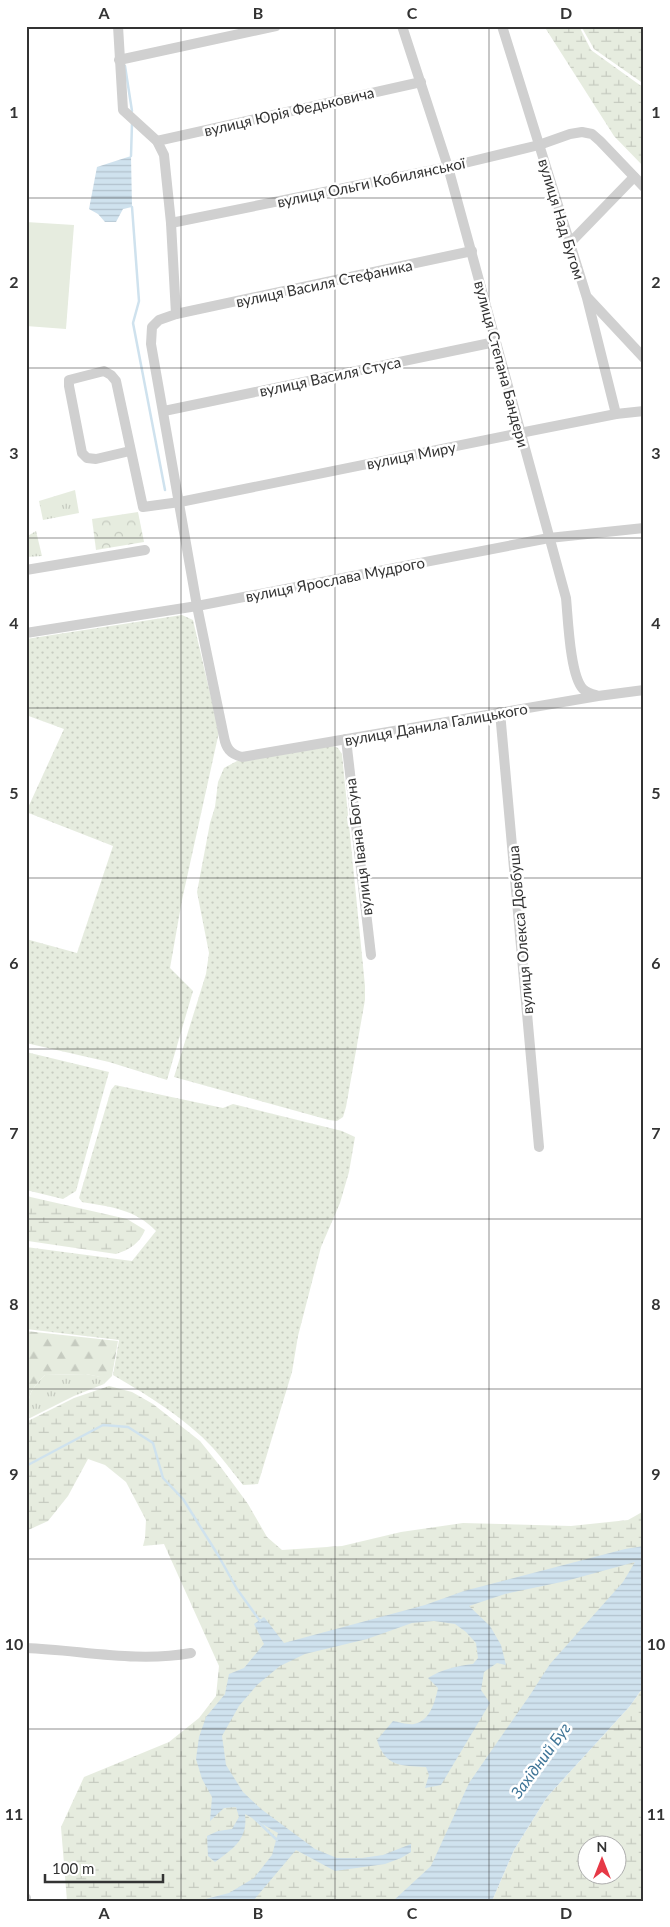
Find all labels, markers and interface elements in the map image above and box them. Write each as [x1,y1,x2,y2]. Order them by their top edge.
text: A [97,3,110,22]
text: B [253,3,263,22]
text: C [407,3,418,22]
text: D [560,3,572,22]
street label: вулиця Юрія Федьковича [202,83,376,139]
text: 1 [9,102,19,121]
text: 1 [651,102,661,121]
street label: вулиця Ольги Кобилянської [275,153,467,211]
street label: вулиця Над Бугом [535,156,589,282]
street label: вулиця Василя Стефаника [234,255,414,311]
text: 2 [9,272,19,291]
text: 2 [651,272,661,291]
street label: вулиця Степана Бандери [471,279,533,449]
street label: вулиця Василя Стуса [258,352,402,400]
street label: вулиця Миру [365,437,457,472]
text: 3 [9,443,19,462]
text: 3 [651,443,661,462]
street label: вулиця Ярослава Мудрого [244,553,426,605]
text: 4 [9,613,19,632]
text: 4 [651,613,661,632]
street label: вулиця Данила Галицького [343,699,529,749]
street label: вулиця Івана Богуна [341,777,375,917]
text: 5 [9,783,19,802]
text: 5 [651,783,661,802]
street label: вулиця Олекса Довбуша [504,845,536,1015]
text: 6 [9,953,19,972]
text: 6 [651,953,661,972]
text: 7 [9,1123,19,1142]
text: 7 [651,1123,661,1142]
text: 8 [9,1294,19,1313]
text: 8 [651,1294,661,1313]
text: 9 [9,1464,19,1483]
text: 9 [651,1464,661,1483]
text: 10 [5,1634,23,1653]
text: 10 [647,1634,665,1653]
water label: Західний Буг [506,1719,574,1802]
text: 11 [5,1804,23,1823]
text: 11 [647,1804,665,1823]
north arrow [578,1834,628,1884]
text: N [597,1838,607,1855]
scale bar [45,1852,162,1884]
text: 100 m [52,1859,94,1877]
text: A [97,1903,110,1922]
text: B [253,1903,263,1922]
text: C [407,1903,418,1922]
text: D [560,1903,572,1922]

